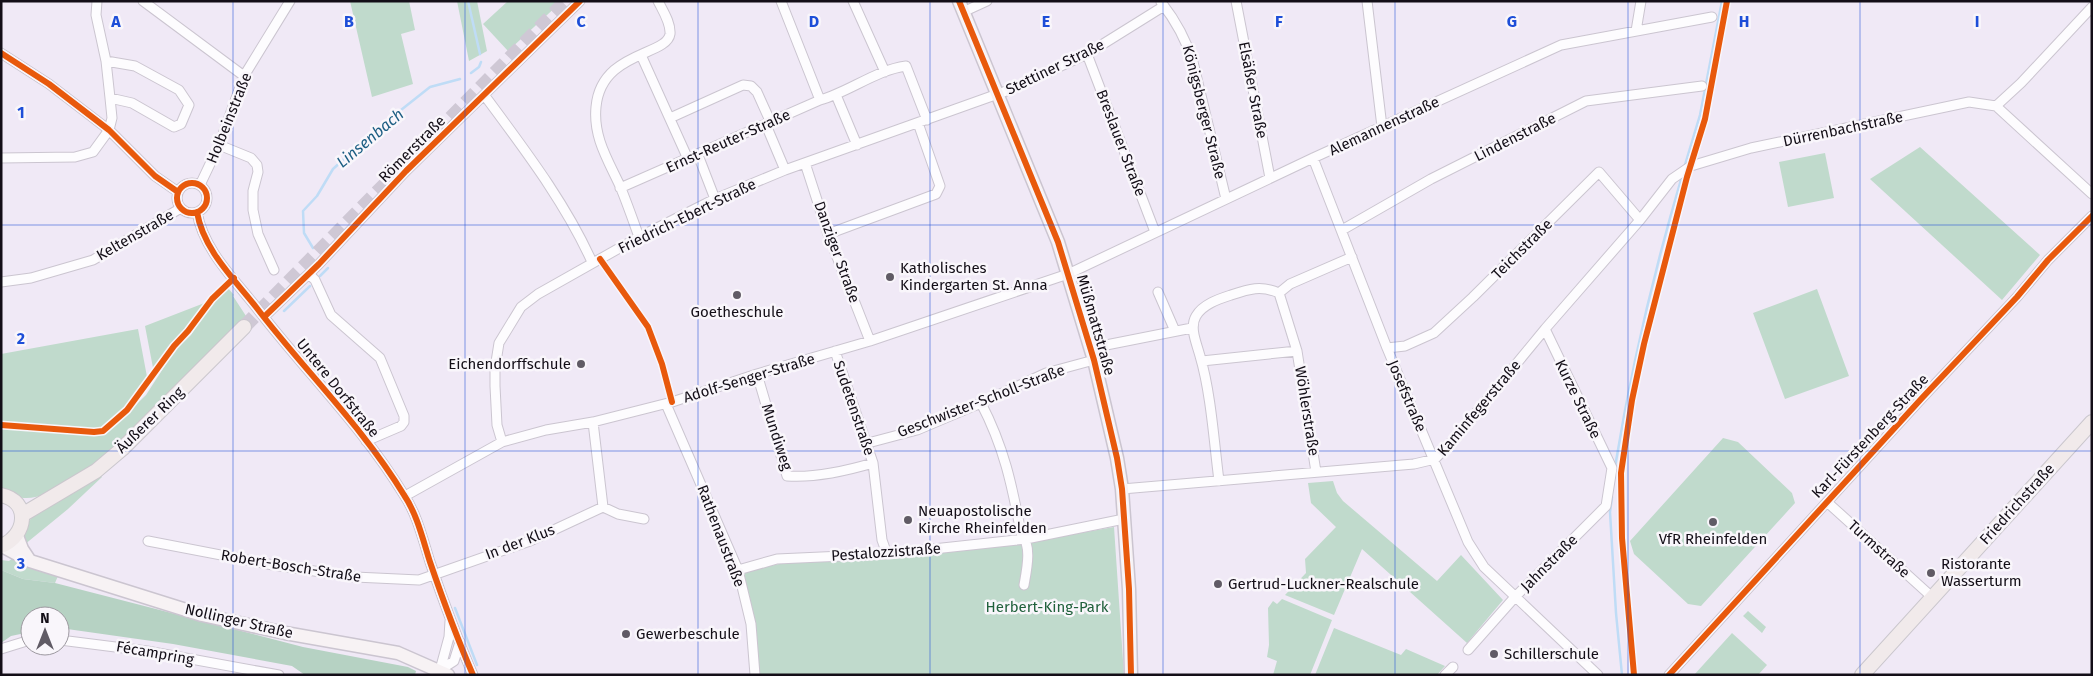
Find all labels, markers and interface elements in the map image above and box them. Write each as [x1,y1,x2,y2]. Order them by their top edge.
text: A [110,12,121,31]
text: B [344,12,354,31]
text: C [576,12,586,31]
text: D [809,12,819,31]
text: E [1042,12,1050,31]
text: F [1275,12,1283,31]
text: G [1507,12,1517,31]
text: H [1739,12,1749,31]
text: I [1975,12,1979,31]
street label: Stettiner Straße [1003,35,1107,99]
street label: Elsäßer Straße [1235,40,1271,140]
street label: Königsberger Straße [1179,43,1229,181]
street label: Holbeinstraße [203,70,255,166]
street label: Breslauer Straße [1092,87,1150,199]
street label: Alemannenstraße [1326,93,1442,159]
text: 1 [17,103,25,122]
water label: Linsenbach [333,104,407,172]
street label: Ernst-Reuter-Straße [663,105,793,177]
street label: Dürrenbachstraße [1781,107,1905,151]
street label: Lindenstraße [1471,109,1559,165]
street label: Römerstraße [375,112,449,186]
street label: Friedrich-Ebert-Straße [615,175,759,257]
street label: Danziger Straße [810,199,864,305]
street label: Keltenstraße [93,206,177,264]
street label: Teichstraße [1488,215,1556,283]
place label: Katholisches Kindergarten St. Anna [900,259,1048,294]
marker: Katholisches Kindergarten St. Anna [884,271,896,283]
street label: Müßmattstraße [1073,273,1119,377]
marker: Goetheschule [731,289,743,301]
place label: Goetheschule [691,303,783,321]
text: 2 [17,329,25,348]
street label: Untere Dorfstraße [293,335,383,441]
street label: Adolf-Senger-Straße [681,349,817,407]
place label: Eichendorffschule [448,355,571,373]
street label: Kaminfegerstraße [1434,356,1524,460]
street label: Josefstraße [1384,357,1430,435]
street label: Kurze Straße [1551,357,1605,441]
marker: Eichendorffschule [575,358,587,370]
street label: Sudetenstraße [829,358,879,458]
street label: Geschwister-Scholl-Straße [895,361,1067,441]
street label: Wöhlerstraße [1291,365,1323,457]
street label: Karl-Fürstenberg-Straße [1808,370,1932,502]
street label: Äußerer Ring [112,383,188,457]
street label: Mundiweg [758,401,796,473]
street label: Friedrichstraße [1976,460,2058,548]
street label: Rathenaustraße [693,482,749,590]
place label: Neuapostolische Kirche Rheinfelden [918,502,1047,537]
marker: Neuapostolische Kirche Rheinfelden [902,514,914,526]
marker: VfR Rheinfelden [1707,516,1719,528]
street label: Turmstraße [1844,516,1914,582]
street label: In der Klus [483,521,557,563]
place label: VfR Rheinfelden [1659,530,1767,548]
street label: Jahnstraße [1517,531,1581,595]
street label: Pestalozzistraße [831,539,941,565]
street label: Robert-Bosch-Straße [220,546,362,586]
text: 3 [16,554,25,573]
place label: Ristorante Wasserturm [1941,555,2022,590]
marker: Ristorante Wasserturm [1925,567,1937,579]
place label: Gertrud-Luckner-Realschule [1228,575,1419,593]
marker: Gertrud-Luckner-Realschule [1212,578,1224,590]
park label: Herbert-King-Park [986,598,1109,616]
street label: Nollinger Straße [183,600,295,642]
north arrow [20,606,70,656]
text: N [40,610,50,627]
place label: Gewerbeschule [636,625,740,643]
marker: Gewerbeschule [620,628,632,640]
street label: Fécampring [115,637,195,669]
place label: Schillerschule [1504,645,1599,663]
marker: Schillerschule [1488,648,1500,660]

